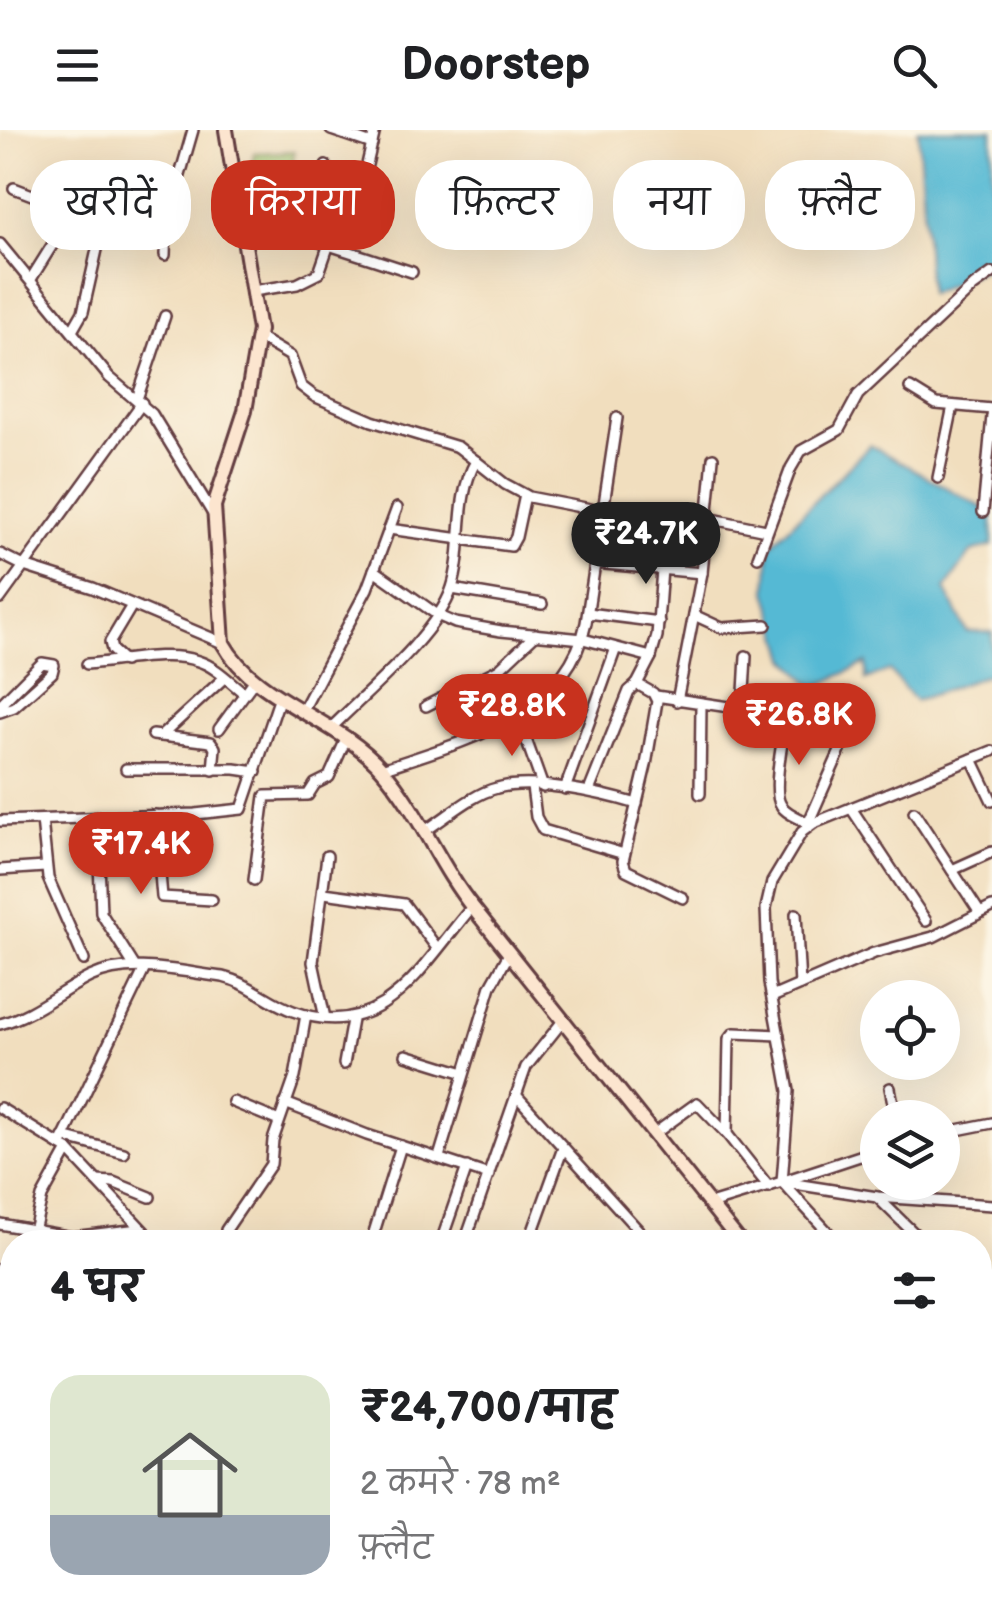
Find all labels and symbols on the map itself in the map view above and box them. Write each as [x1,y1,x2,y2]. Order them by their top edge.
pin: ₹24.7K [565,502,727,587]
pin: ₹28.8K [431,674,593,759]
pin: ₹26.8K [718,683,880,768]
pin: ₹17.4K [60,812,222,897]

